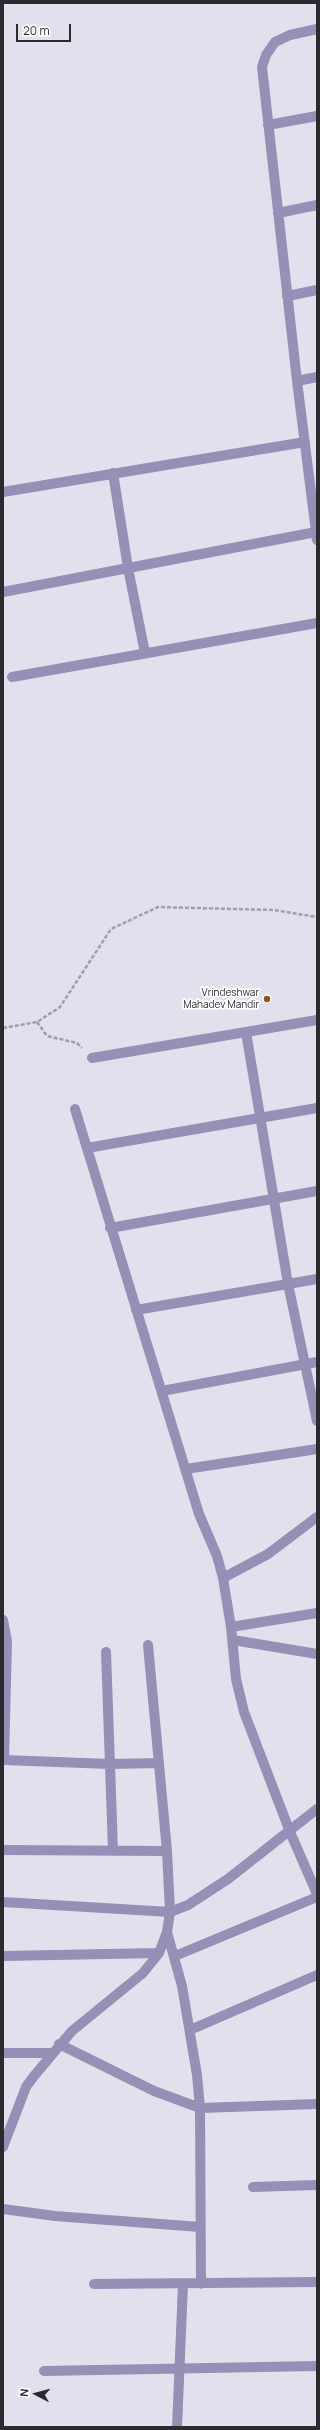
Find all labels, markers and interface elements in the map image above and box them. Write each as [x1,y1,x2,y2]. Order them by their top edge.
scale bar [18,16,73,42]
text: 20 m [23,22,50,39]
place label: Vrindeshwar Mahadev Mandir [183,987,259,1010]
marker: Vrindeshwar Mahadev Mandir [262,994,272,1004]
north arrow [16,2374,56,2414]
text: N [16,2388,31,2397]

